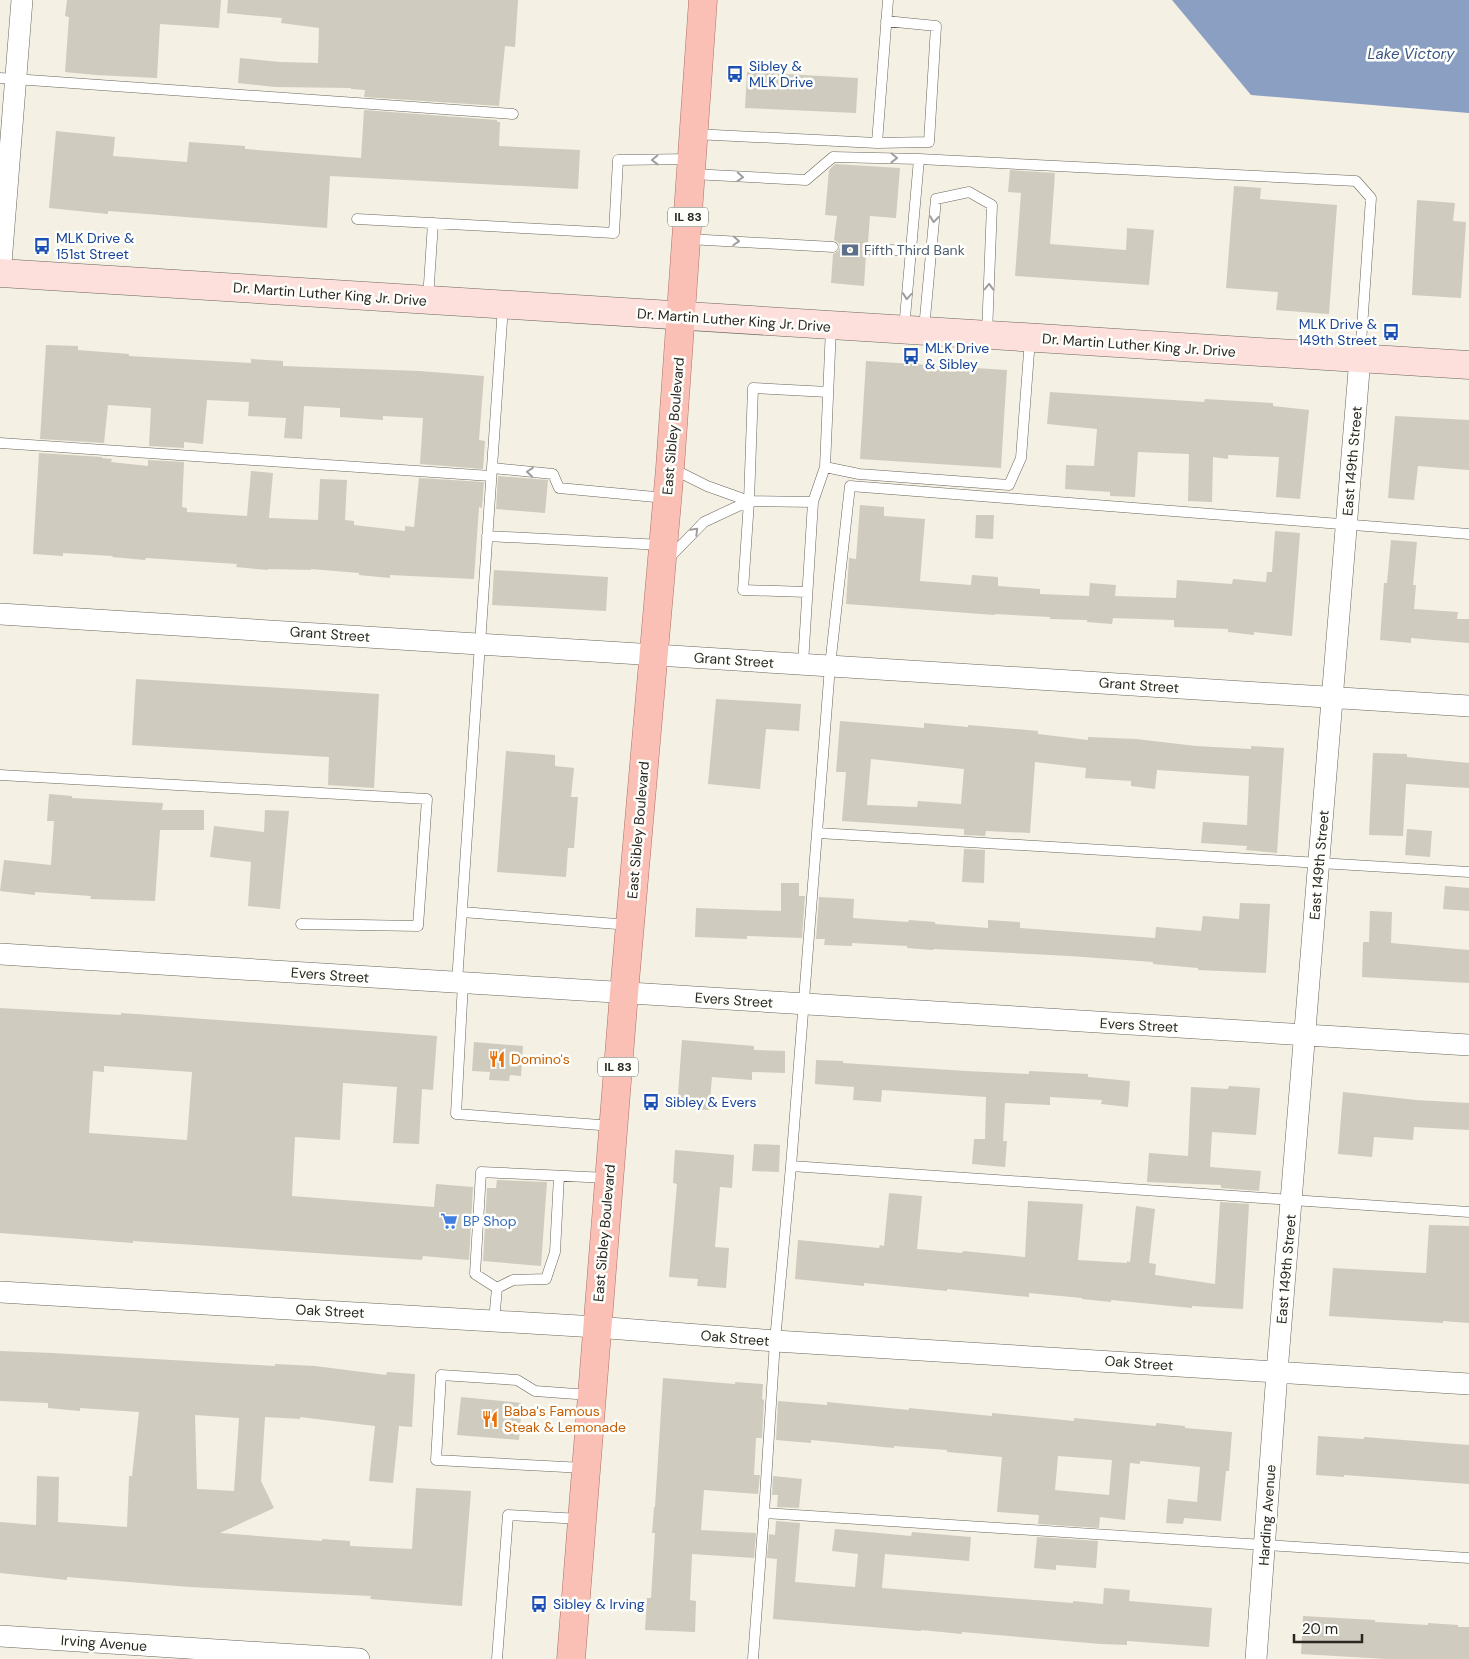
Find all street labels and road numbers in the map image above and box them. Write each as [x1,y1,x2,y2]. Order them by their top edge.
road number: IL 83 [668,208,708,226]
street label: Dr. Martin Luther King Jr. Drive [233,278,427,310]
street label: Dr. Martin Luther King Jr. Drive [637,304,831,336]
street label: Dr. Martin Luther King Jr. Drive [1042,329,1236,361]
street label: East Sibley Boulevard [658,357,688,495]
street label: East 149th Street [1338,405,1366,517]
street label: Grant Street [289,622,371,646]
street label: Grant Street [693,648,775,672]
street label: Grant Street [1098,673,1180,697]
street label: East Sibley Boulevard [623,761,653,899]
street label: East 149th Street [1305,809,1333,921]
street label: Evers Street [290,963,370,987]
street label: Evers Street [694,988,774,1012]
street label: Evers Street [1099,1014,1179,1036]
road number: IL 83 [598,1058,638,1076]
street label: East Sibley Boulevard [589,1164,619,1302]
street label: East 149th Street [1272,1213,1300,1325]
street label: Oak Street [295,1300,365,1322]
street label: Oak Street [700,1326,770,1350]
street label: Oak Street [1104,1352,1174,1374]
street label: Harding Avenue [1254,1464,1280,1566]
street label: Irving Avenue [60,1631,148,1655]

